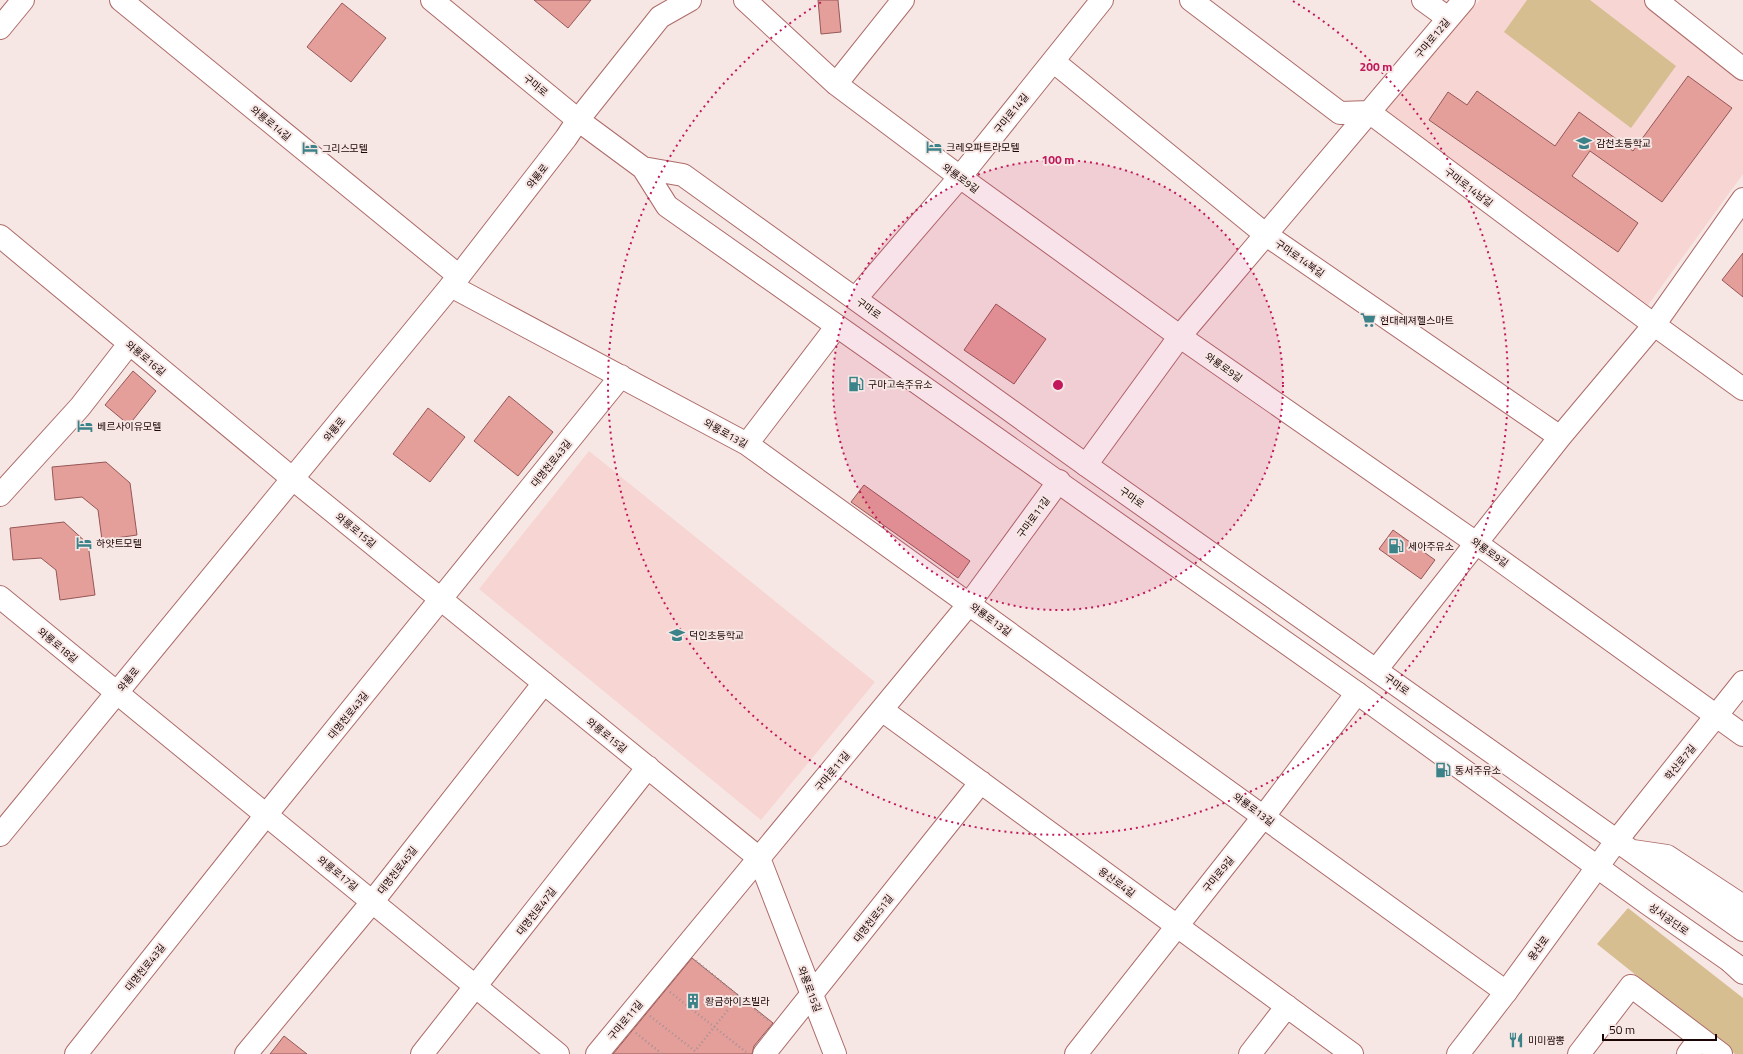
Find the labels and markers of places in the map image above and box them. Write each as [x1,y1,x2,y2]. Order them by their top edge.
school or university icon: 감천초등학교 [1575,134,1593,152]
place label: 감천초등학교 [1596,136,1651,151]
hotel icon: 크레오파트라모텔 [925,138,943,156]
hotel icon: 그리스모텔 [301,139,319,157]
place label: 크레오파트라모텔 [946,140,1020,155]
place label: 그리스모텔 [322,141,368,156]
supermarket icon: 현대레져헬스마트 [1359,311,1377,329]
place label: 현대레져헬스마트 [1380,313,1454,328]
fuel station icon: 구마고속주유소 [847,375,865,393]
place label: 구마고속주유소 [868,377,932,392]
centre of rings [1051,378,1065,392]
hotel icon: 베르사이유모텔 [76,417,94,435]
place label: 베르사이유모텔 [97,419,161,434]
hotel icon: 하얏트모텔 [75,534,93,552]
place label: 하얏트모텔 [96,536,142,551]
fuel station icon: 세아주유소 [1387,537,1405,555]
place label: 세아주유소 [1408,539,1454,554]
school or university icon: 덕인초등학교 [668,626,686,644]
place label: 덕인초등학교 [689,628,744,643]
fuel station icon: 동서주유소 [1434,761,1452,779]
place label: 동서주유소 [1455,763,1501,778]
building icon: 황금하이츠빌라 [684,992,702,1010]
place label: 황금하이츠빌라 [705,994,770,1009]
restaurant icon: 미미짬뽕 [1507,1031,1525,1049]
place label: 미미짬뽕 [1528,1033,1565,1048]

